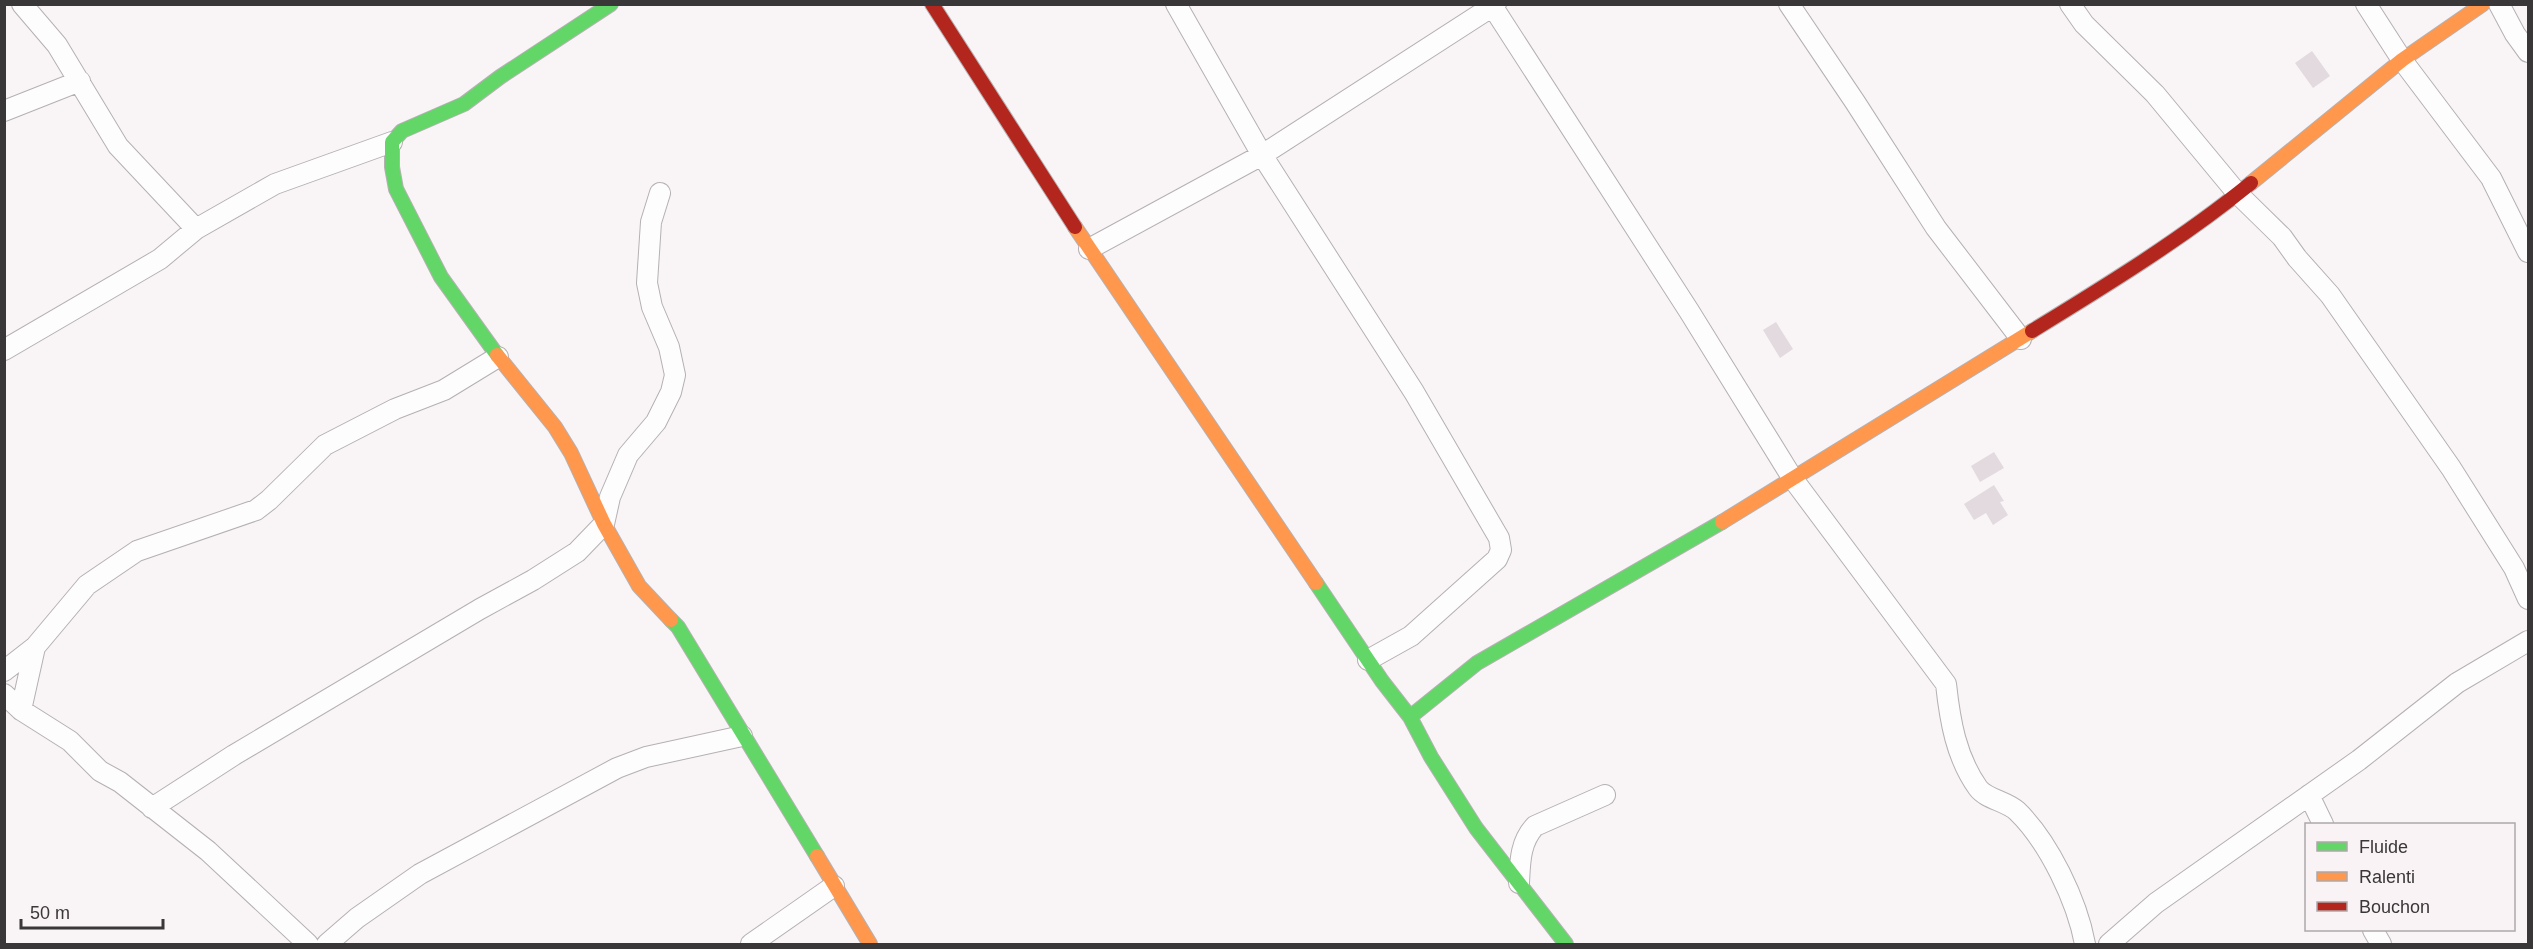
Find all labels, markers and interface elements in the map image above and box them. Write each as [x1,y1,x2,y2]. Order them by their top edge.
legend [2305,823,2515,931]
text: Fluide [2359,837,2408,857]
text: Ralenti [2359,867,2415,887]
scale bar [21,892,164,930]
text: Bouchon [2359,897,2430,917]
text: 50 m [30,903,70,923]

